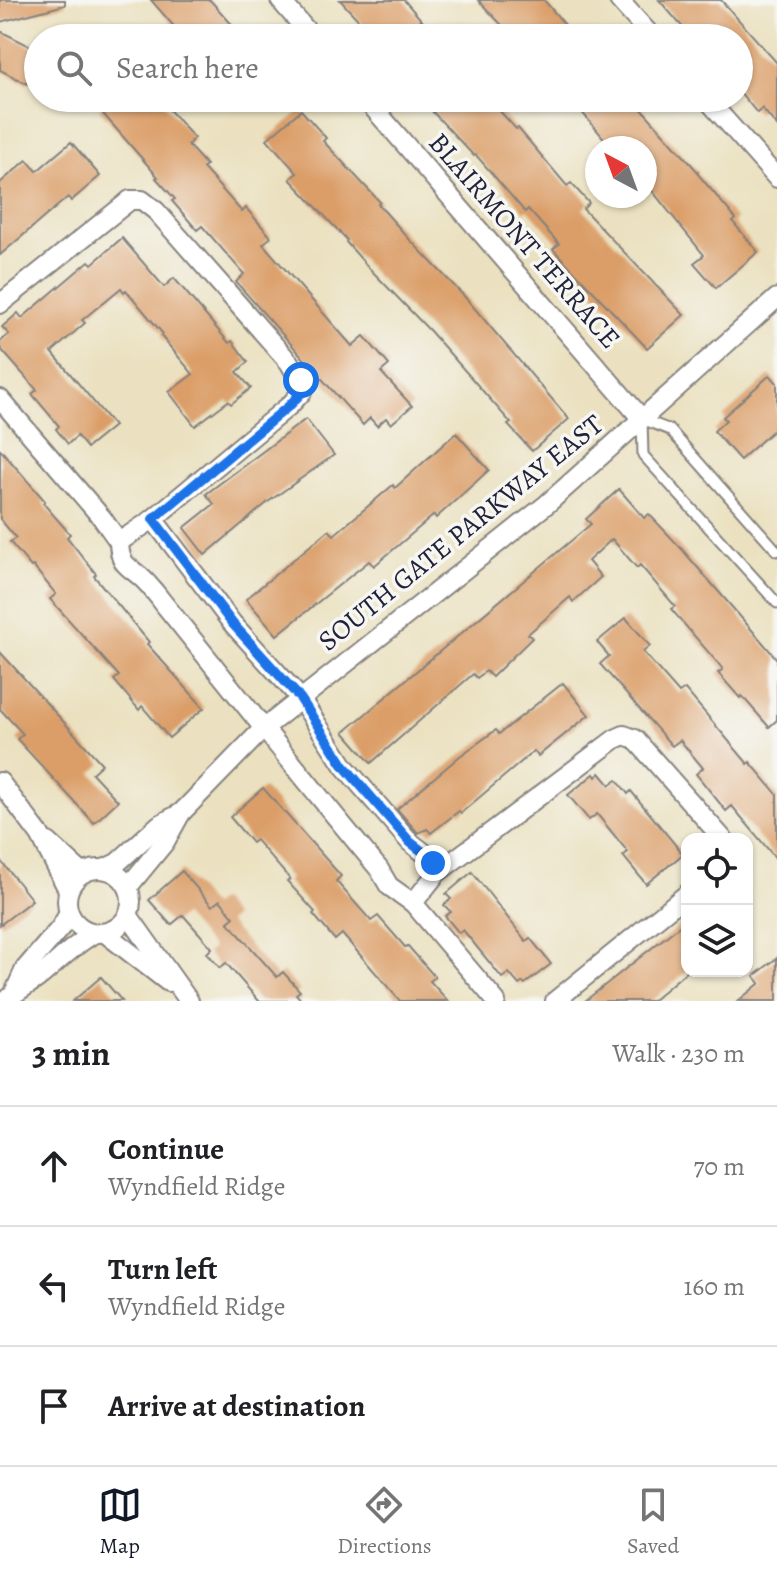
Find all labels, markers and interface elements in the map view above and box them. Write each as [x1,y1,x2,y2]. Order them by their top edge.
search box [24,24,753,112]
icon: search [52,46,96,90]
text: Search here [116,48,259,88]
street label: BLAIRMONT TERRACE [420,125,629,357]
north arrow [585,136,657,208]
route start [283,362,319,398]
street label: SOUTH GATE PARKWAY EAST [310,406,611,660]
map controls [681,833,753,977]
button: locate [681,833,753,905]
route end [415,845,451,881]
button: layers [681,905,753,977]
text: 3 min [32,1030,110,1077]
text: Walk · 230 m [612,1036,745,1071]
text: Continue [108,1129,224,1169]
icon: ahead [32,1144,76,1188]
text: 70 m [693,1149,745,1184]
text: Wyndfield Ridge [108,1169,285,1204]
text: Turn left [108,1249,217,1289]
icon: left [32,1264,76,1308]
text: 160 m [683,1269,745,1304]
text: Wyndfield Ridge [108,1289,285,1324]
icon: arrive [32,1384,76,1428]
text: Arrive at destination [108,1386,365,1426]
tab: Map [98,1483,142,1561]
tab: Directions [337,1483,432,1561]
tab: Saved [627,1483,679,1561]

